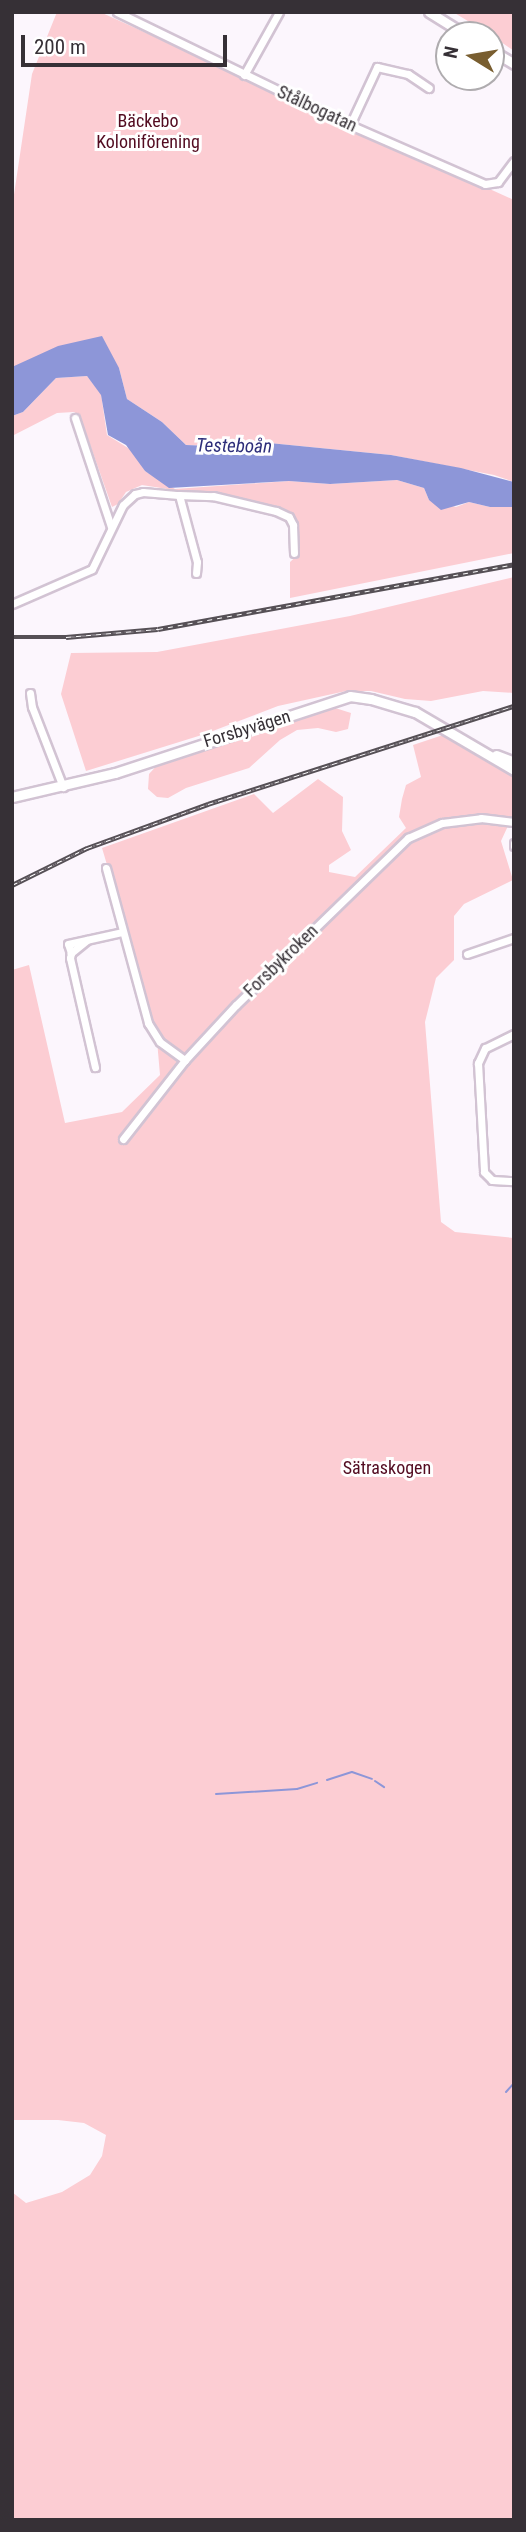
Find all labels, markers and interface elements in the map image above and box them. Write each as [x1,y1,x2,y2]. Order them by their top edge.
scale bar [24,21,231,65]
north arrow [435,21,505,91]
text: 200 m [34,35,86,59]
text: N [438,44,463,60]
street label: Stålbogatan [274,81,360,137]
park label: Bäckebo Koloniförening [96,111,200,154]
water label: Testeboån [196,434,272,458]
street label: Forsbyvägen [201,706,293,752]
street label: Forsbykroken [239,920,323,1002]
park label: Sätraskogen [343,1457,431,1479]

